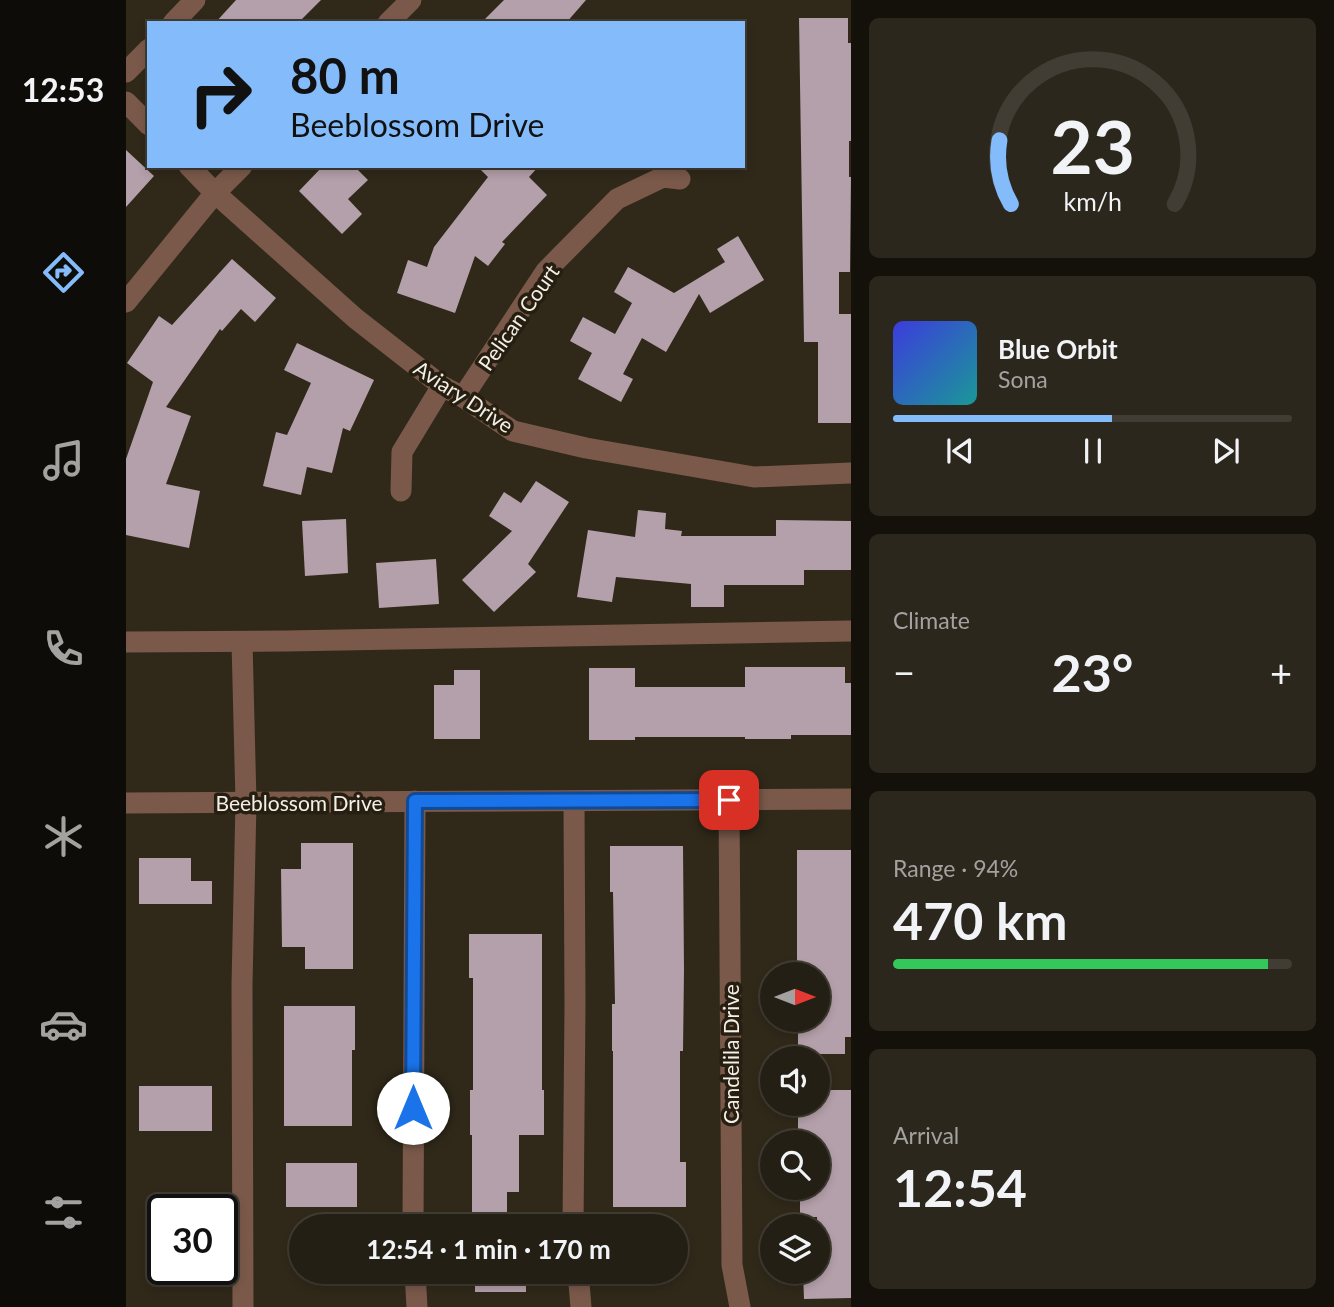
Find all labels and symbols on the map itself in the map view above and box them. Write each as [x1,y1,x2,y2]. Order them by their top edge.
street label: Pelican Court [472,259,564,375]
street label: Aviary Drive [410,355,518,437]
pin [699,770,759,830]
street label: Beeblossom Drive [215,790,383,815]
north arrow [760,962,830,1032]
street label: Candelila Drive [718,984,743,1124]
position arrow [376,1071,450,1145]
speed limit sign: 30 [147,1194,238,1285]

